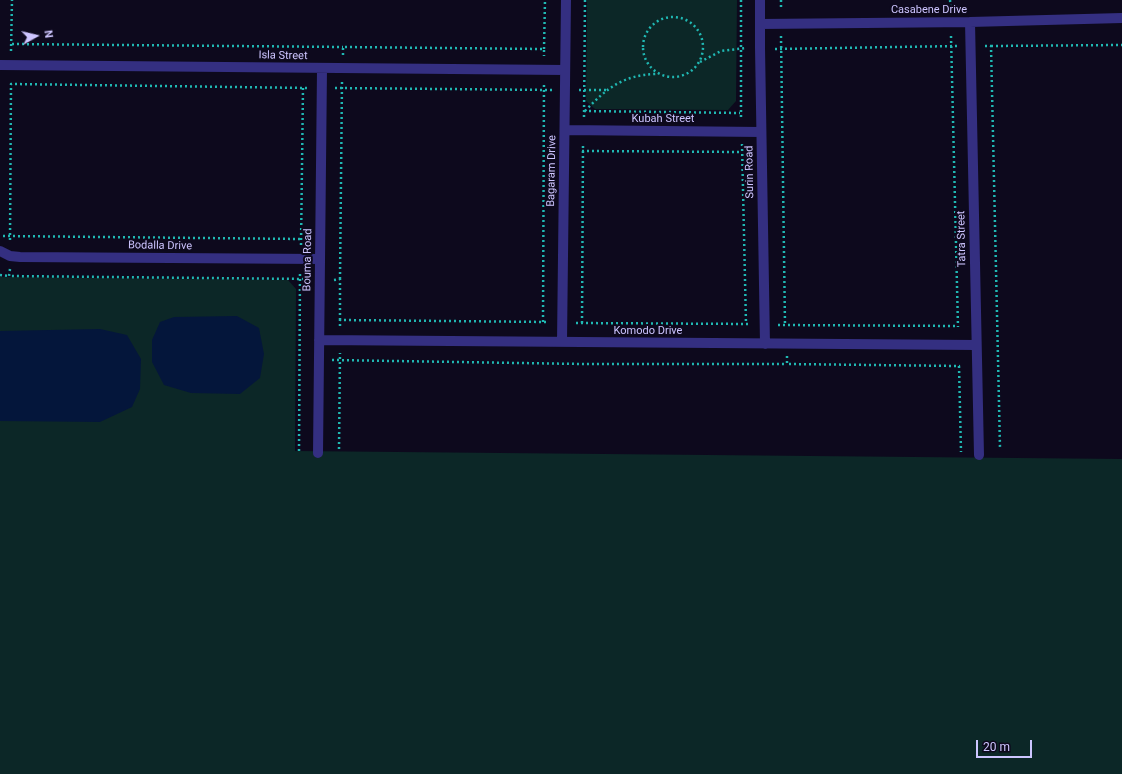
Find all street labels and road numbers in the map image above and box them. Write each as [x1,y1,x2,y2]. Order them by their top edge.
street label: Casabene Drive [891,3,967,17]
street label: Isla Street [258,49,308,63]
street label: Kubah Street [632,112,694,126]
street label: Bagaram Drive [545,135,559,207]
street label: Surin Road [743,145,757,199]
street label: Tatra Street [955,210,969,268]
street label: Bouma Road [301,228,315,292]
street label: Bodalla Drive [128,239,192,253]
street label: Komodo Drive [614,324,682,338]

